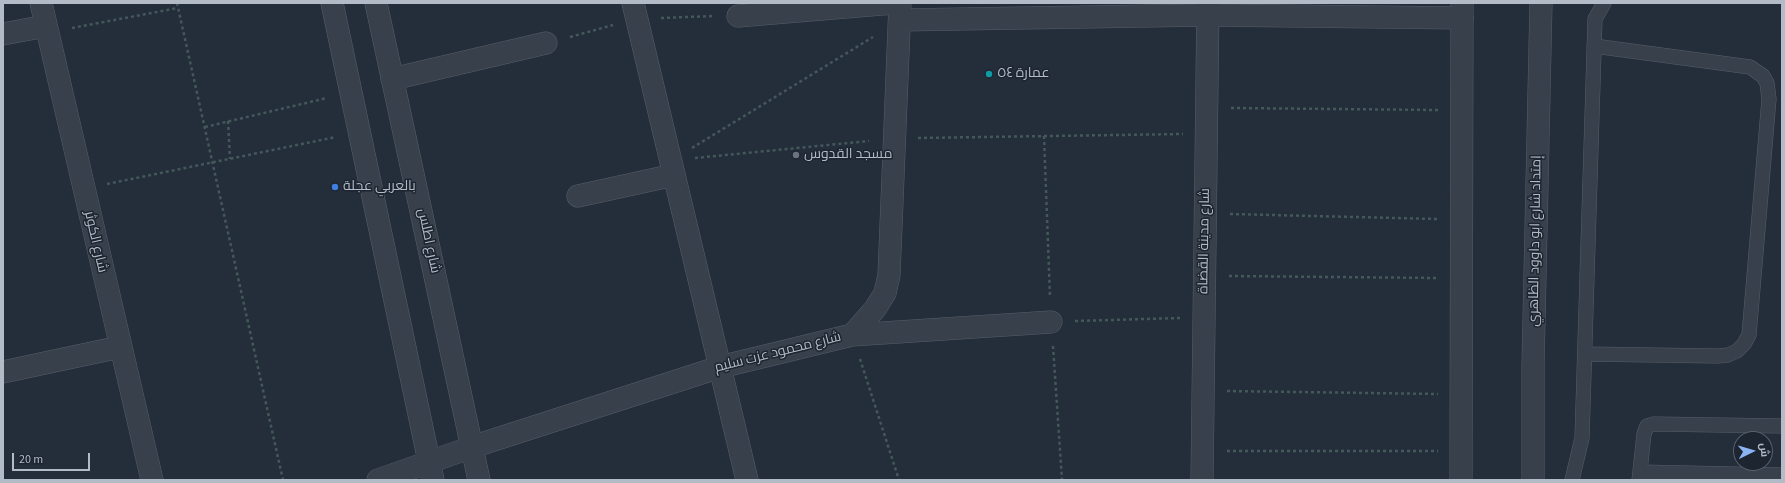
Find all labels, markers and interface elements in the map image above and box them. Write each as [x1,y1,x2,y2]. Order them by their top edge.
place label: عمارة ٥٤ [997,66,1050,82]
marker: عمارة ٥٤ [984,69,994,79]
place label: مسجد القدوس [804,147,892,163]
marker: مسجد القدوس [791,150,801,160]
street label: إمتداد شارع ابو داوود الظاهري [1526,155,1546,327]
place label: بالعربي عجلة [343,179,416,195]
marker: بالعربي عجلة [330,182,340,192]
street label: شارع مدينة القضاة [1196,188,1214,294]
street label: شارع اطلس [413,207,443,275]
street label: شارع الكوثر [80,210,110,274]
street label: شارع محمود عزت سليم [713,329,843,377]
north arrow [1733,431,1773,471]
text: ش [1756,442,1773,458]
scale bar [14,445,92,471]
text: 20 m [19,451,43,468]

